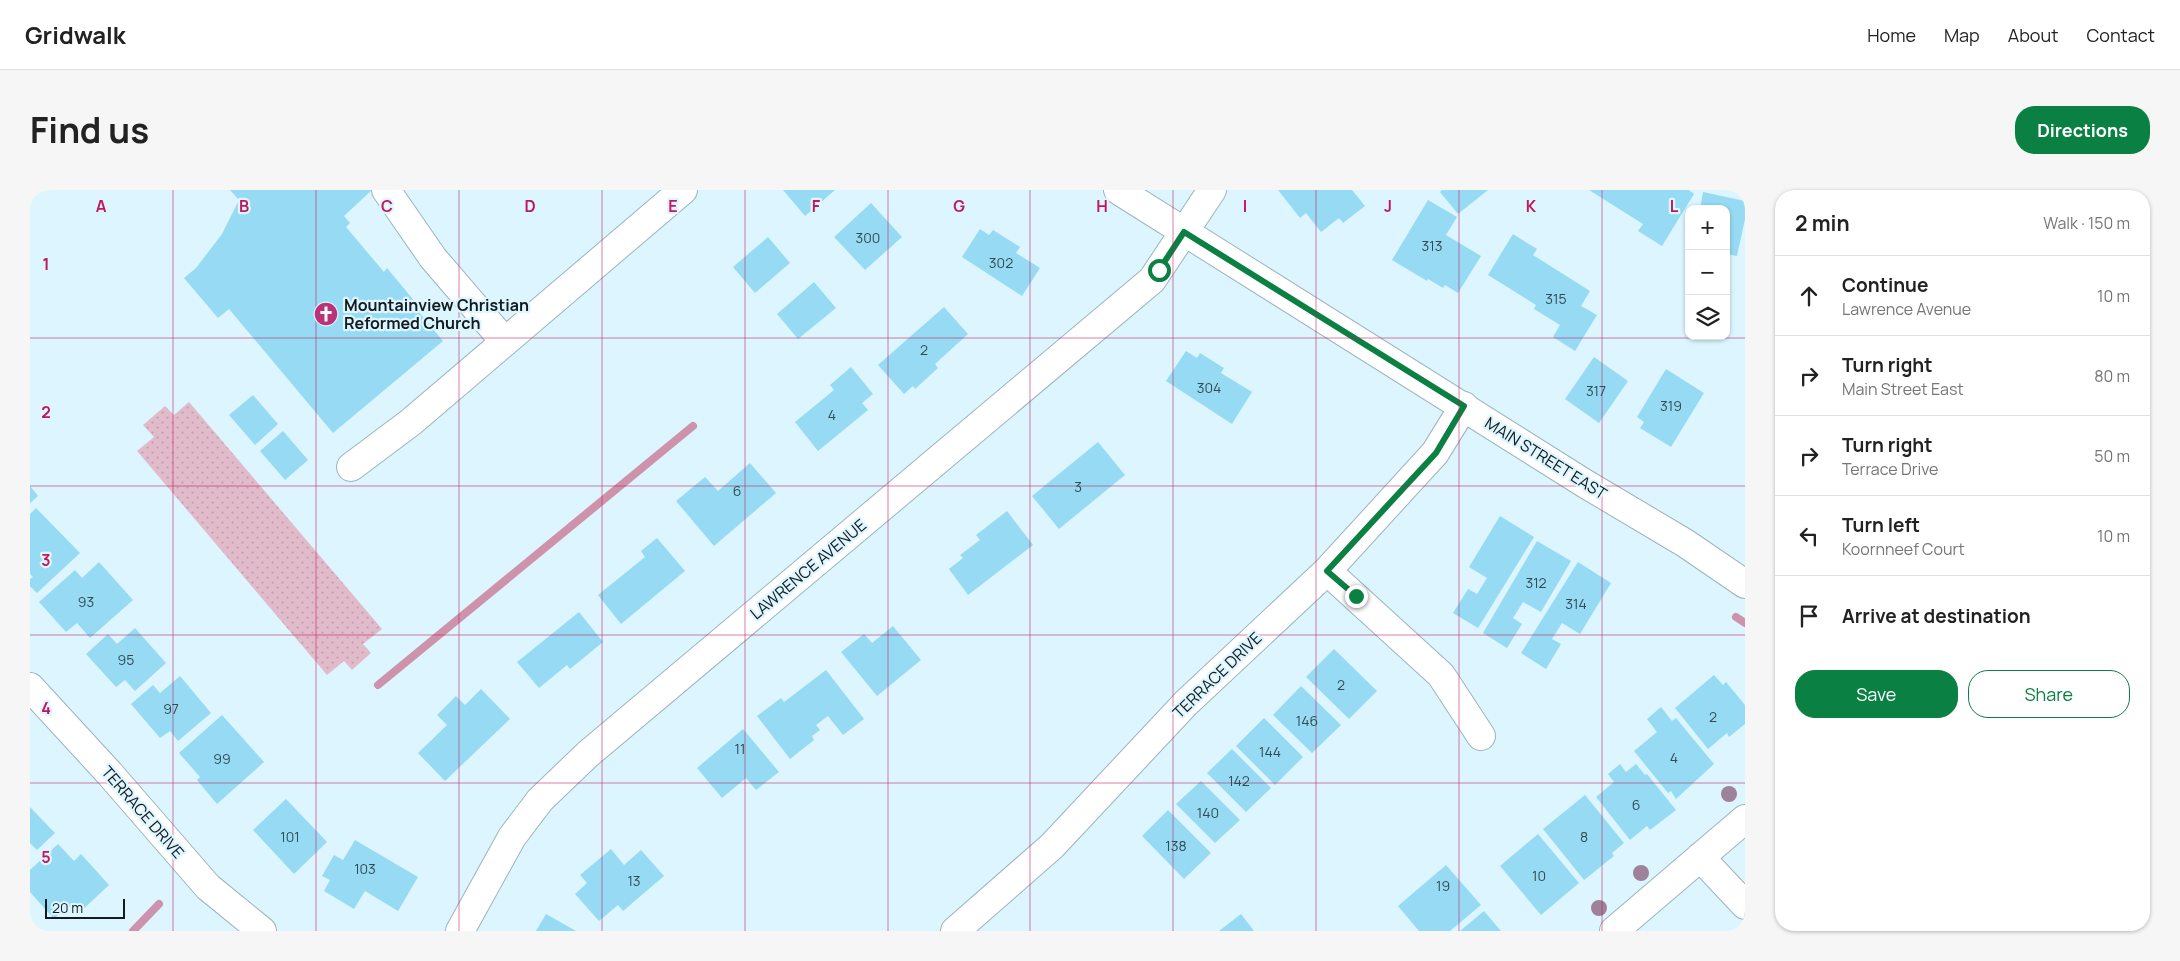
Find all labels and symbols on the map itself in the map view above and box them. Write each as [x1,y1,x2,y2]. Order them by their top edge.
text: A [96,195,107,217]
text: B [239,195,249,217]
text: C [381,195,393,217]
text: D [524,195,536,217]
text: E [668,195,678,217]
text: F [812,195,821,217]
text: G [953,195,965,217]
text: H [1096,195,1108,217]
text: I [1243,195,1247,217]
text: J [1384,195,1392,217]
text: K [1526,195,1537,217]
text: L [1670,195,1679,217]
house number: 300 [856,228,880,247]
house number: 313 [1422,236,1442,255]
text: 1 [42,253,50,275]
house number: 302 [989,253,1013,272]
route start [1148,259,1171,282]
house number: 315 [1545,289,1567,308]
place label: Mountainview Christian Reformed Church [344,294,529,334]
church icon: Mountainview Christian Reformed Church [313,301,339,327]
house number: 2 [920,340,928,359]
house number: 304 [1197,378,1221,397]
house number: 317 [1586,381,1606,400]
house number: 319 [1660,396,1682,415]
text: 2 [41,401,51,423]
house number: 4 [828,405,836,424]
street label: MAIN STREET EAST [1481,412,1611,505]
house number: 3 [1074,477,1082,496]
house number: 6 [733,481,741,500]
street label: LAWRENCE AVENUE [745,514,871,624]
text: 3 [41,549,51,571]
house number: 312 [1525,573,1547,592]
route end [1345,585,1368,608]
house number: 93 [78,592,94,611]
house number: 314 [1565,594,1587,613]
street label: TERRACE DRIVE [1168,627,1266,723]
house number: 95 [118,650,134,669]
house number: 2 [1337,675,1345,694]
text: 4 [41,697,51,719]
house number: 97 [163,699,179,718]
house number: 2 [1709,707,1717,726]
house number: 146 [1296,711,1318,730]
house number: 11 [735,739,745,758]
house number: 144 [1259,742,1281,761]
house number: 4 [1670,748,1678,767]
house number: 99 [213,749,231,768]
street label: TERRACE DRIVE [97,761,189,863]
house number: 142 [1228,771,1250,790]
house number: 6 [1632,795,1640,814]
house number: 140 [1197,803,1219,822]
house number: 101 [280,827,300,846]
house number: 8 [1580,827,1588,846]
house number: 138 [1165,836,1187,855]
text: 5 [41,846,51,868]
house number: 103 [354,859,376,878]
house number: 10 [1532,866,1546,885]
house number: 13 [627,871,641,890]
house number: 19 [1436,876,1450,895]
scale bar [45,896,125,919]

